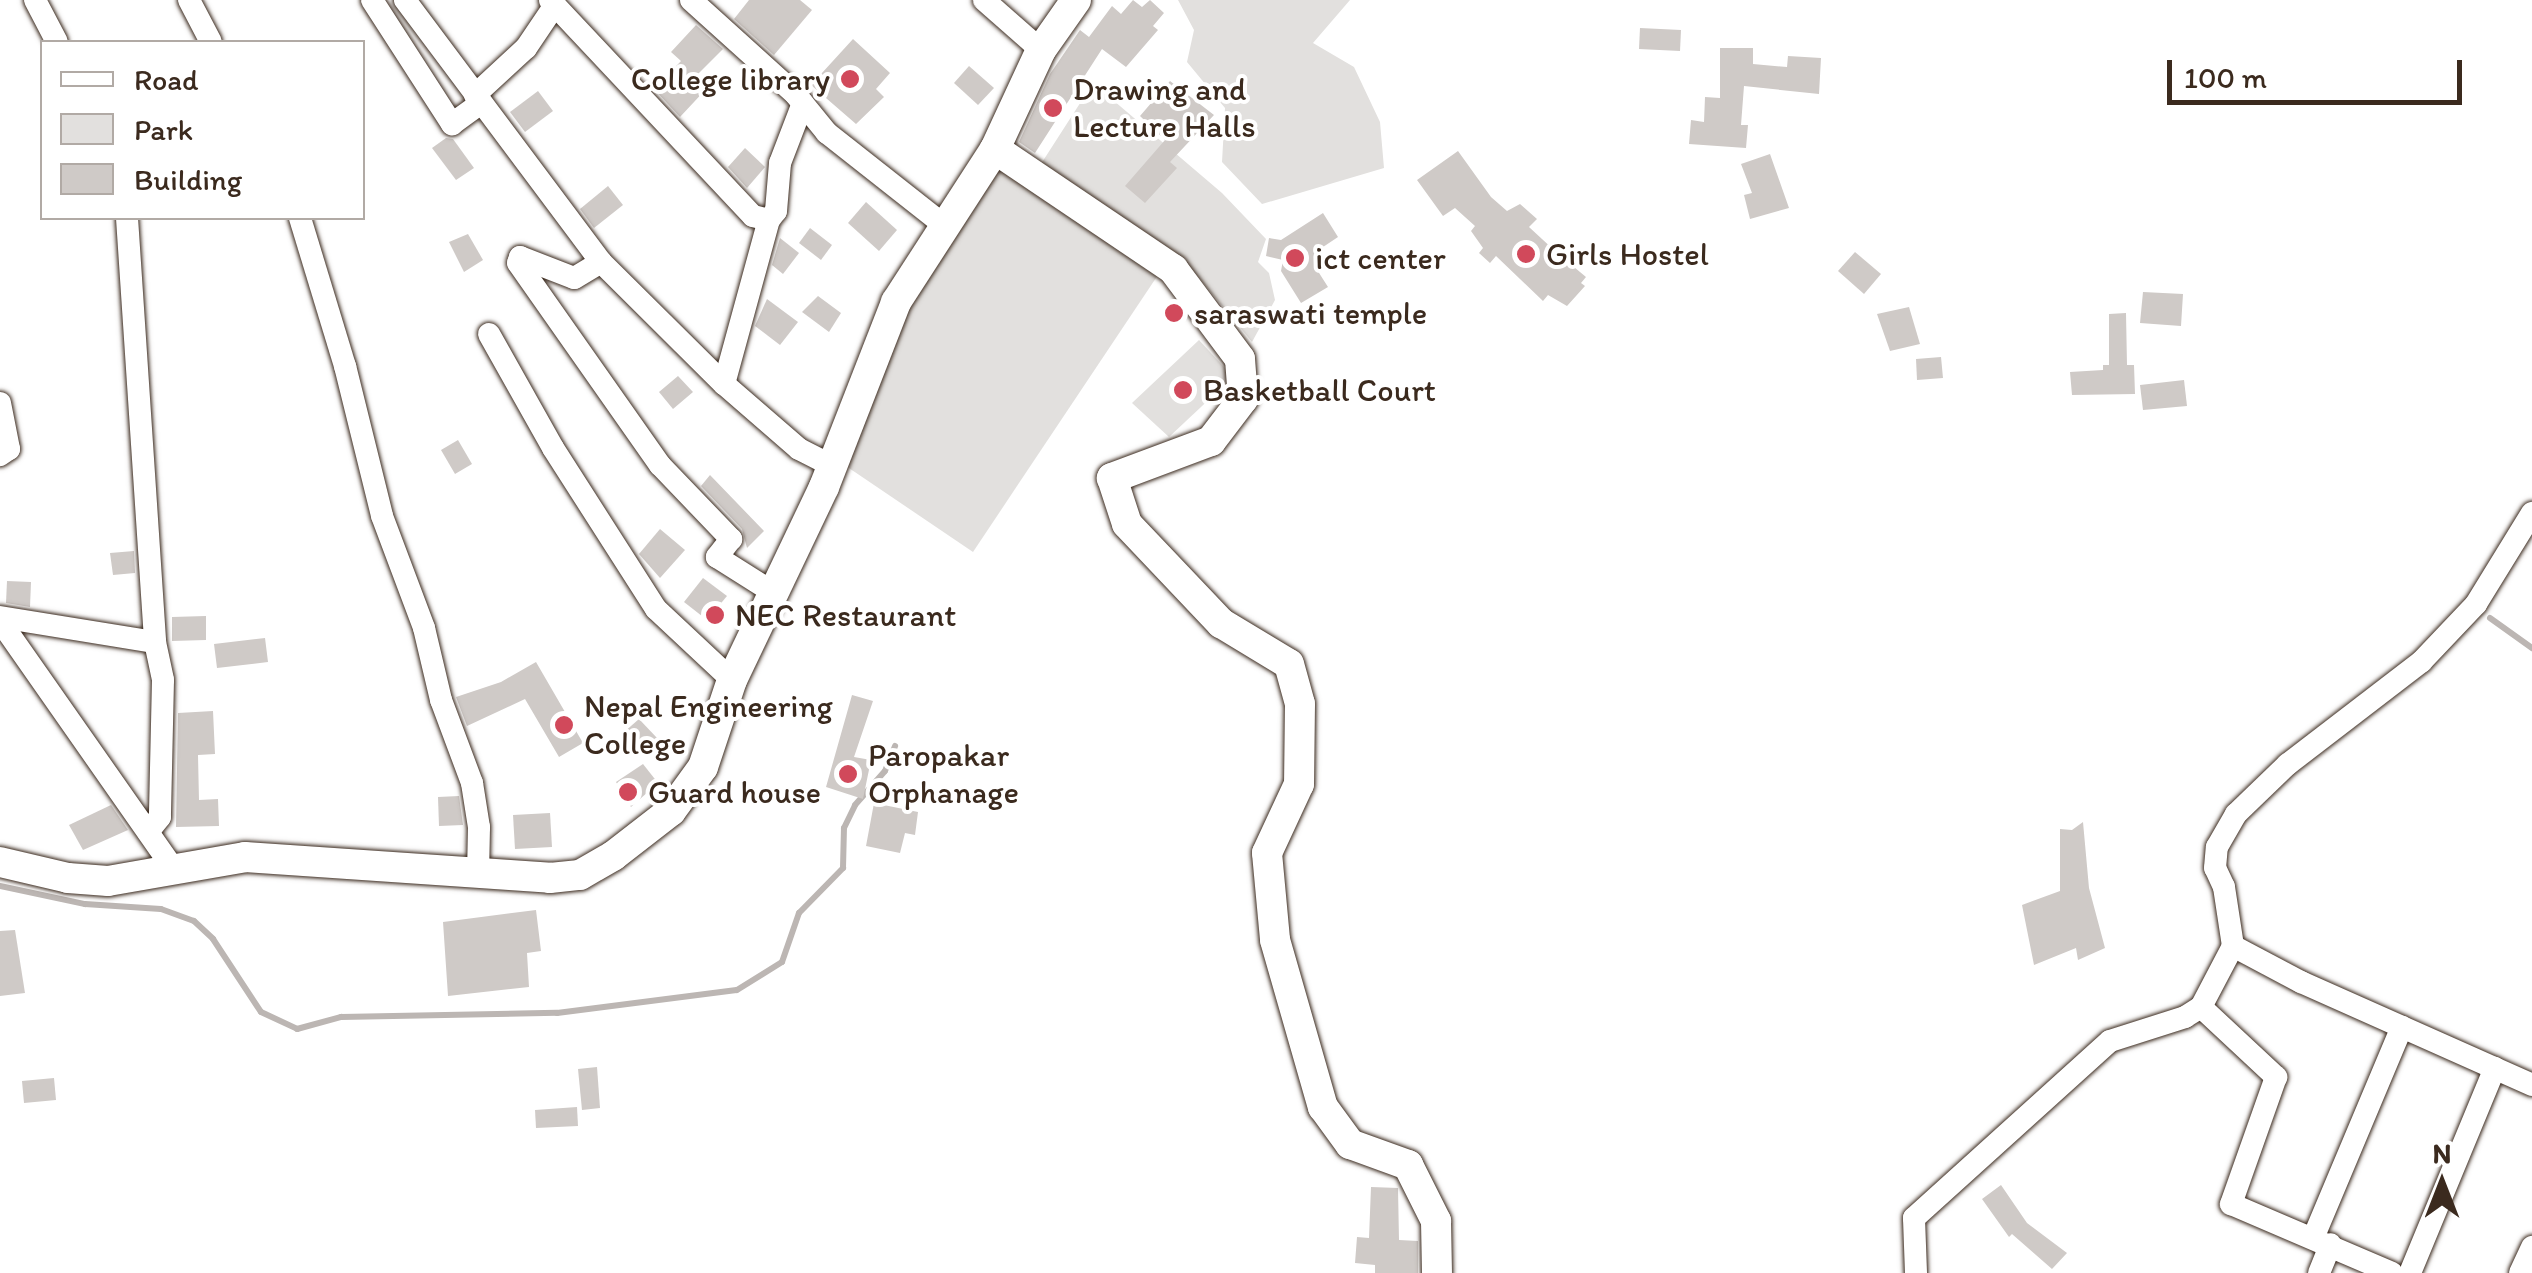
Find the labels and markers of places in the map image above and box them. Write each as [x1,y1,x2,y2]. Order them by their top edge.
place label: College library [631,60,830,98]
marker: College library [839,68,861,90]
place label: Drawing and Lecture Halls [1073,71,1256,146]
marker: Drawing and Lecture Halls [1042,97,1064,119]
place label: Girls Hostel [1546,235,1709,273]
place label: ict center [1315,239,1445,277]
marker: Girls Hostel [1515,243,1537,265]
marker: ict center [1284,247,1306,269]
place label: saraswati temple [1194,294,1427,332]
marker: saraswati temple [1163,302,1185,324]
place label: Basketball Court [1203,371,1436,409]
marker: Basketball Court [1172,379,1194,401]
place label: NEC Restaurant [735,596,956,634]
marker: NEC Restaurant [704,604,726,626]
place label: Nepal Engineering College [584,688,833,763]
marker: Nepal Engineering College [553,714,575,736]
place label: Paropakar Orphanage [868,737,1019,812]
marker: Paropakar Orphanage [837,763,859,785]
place label: Guard house [648,773,821,811]
marker: Guard house [617,781,639,803]

